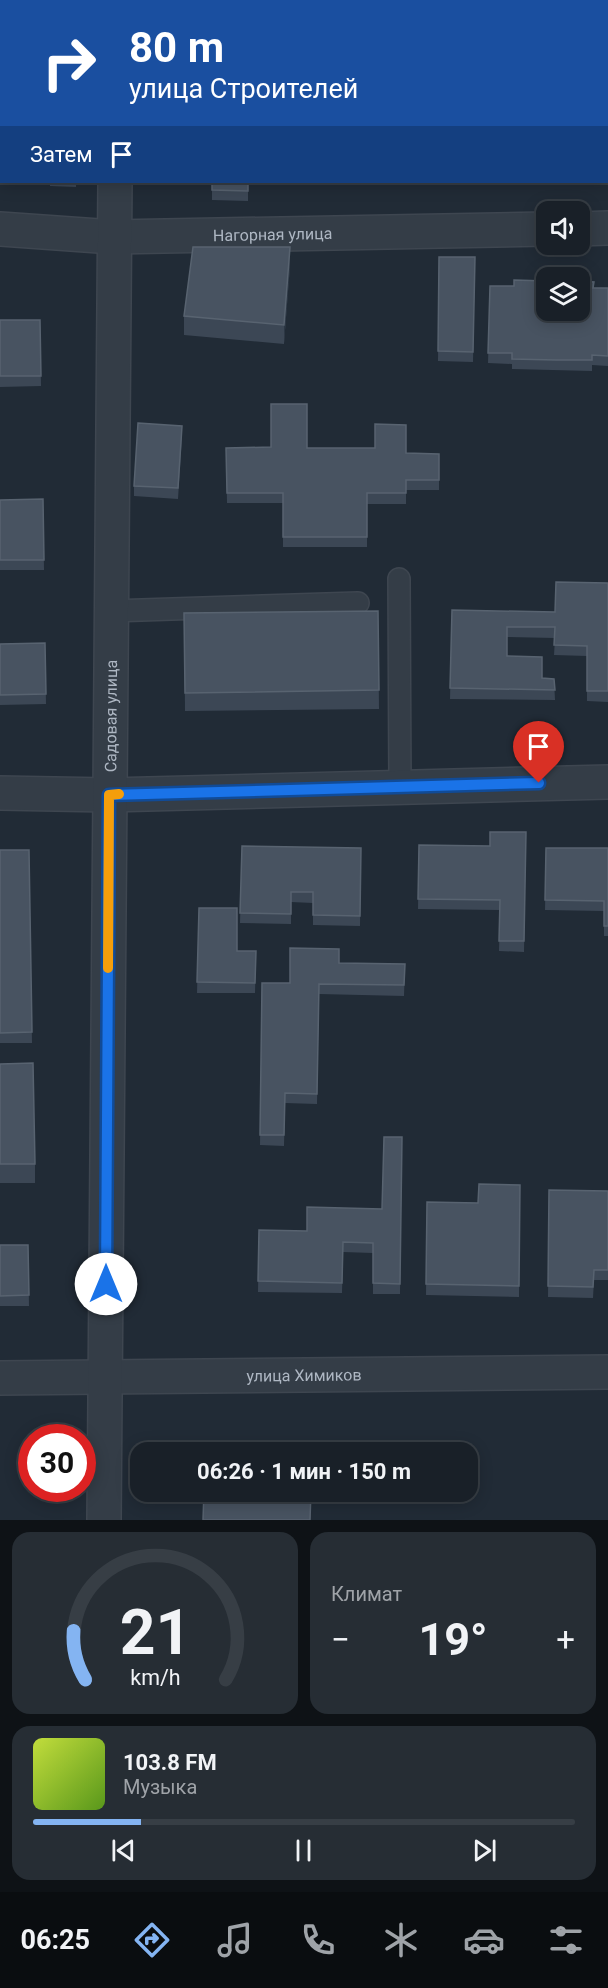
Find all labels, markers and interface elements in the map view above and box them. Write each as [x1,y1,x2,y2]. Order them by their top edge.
text: 80 m [129,23,224,72]
icon: right [30,24,108,102]
text: улица Строителей [129,73,358,105]
icon: arrive [105,138,138,171]
text: Затем [30,142,93,167]
map controls [536,201,590,321]
button: sound [536,201,590,255]
street label: Нагорная улица [213,224,333,245]
button: layers [536,267,590,321]
street label: Садовая улица [101,660,121,772]
pin [513,721,564,783]
icon: arrive [522,730,555,763]
position arrow [74,1252,138,1316]
street label: улица Химиков [246,1365,362,1386]
speed limit sign: 30 [18,1424,96,1502]
text: 06:26 · 1 мин · 150 m [197,1459,411,1484]
text: Климат [331,1582,402,1606]
text: 21 [119,1596,191,1669]
text: 19° [418,1613,488,1666]
text: − [331,1620,350,1659]
text: + [556,1620,575,1659]
text: km/h [130,1665,180,1690]
text: 103.8 FM [123,1750,217,1775]
text: Музыка [123,1775,197,1799]
icon: previous [107,1834,140,1867]
icon: pause [287,1834,320,1867]
icon: next [468,1834,501,1867]
icon: directions [131,1919,173,1961]
icon: music [214,1919,256,1961]
icon: phone [297,1919,339,1961]
icon: climate [380,1919,422,1961]
icon: car [463,1919,505,1961]
icon: filters [545,1919,587,1961]
text: 06:25 [20,1924,90,1956]

